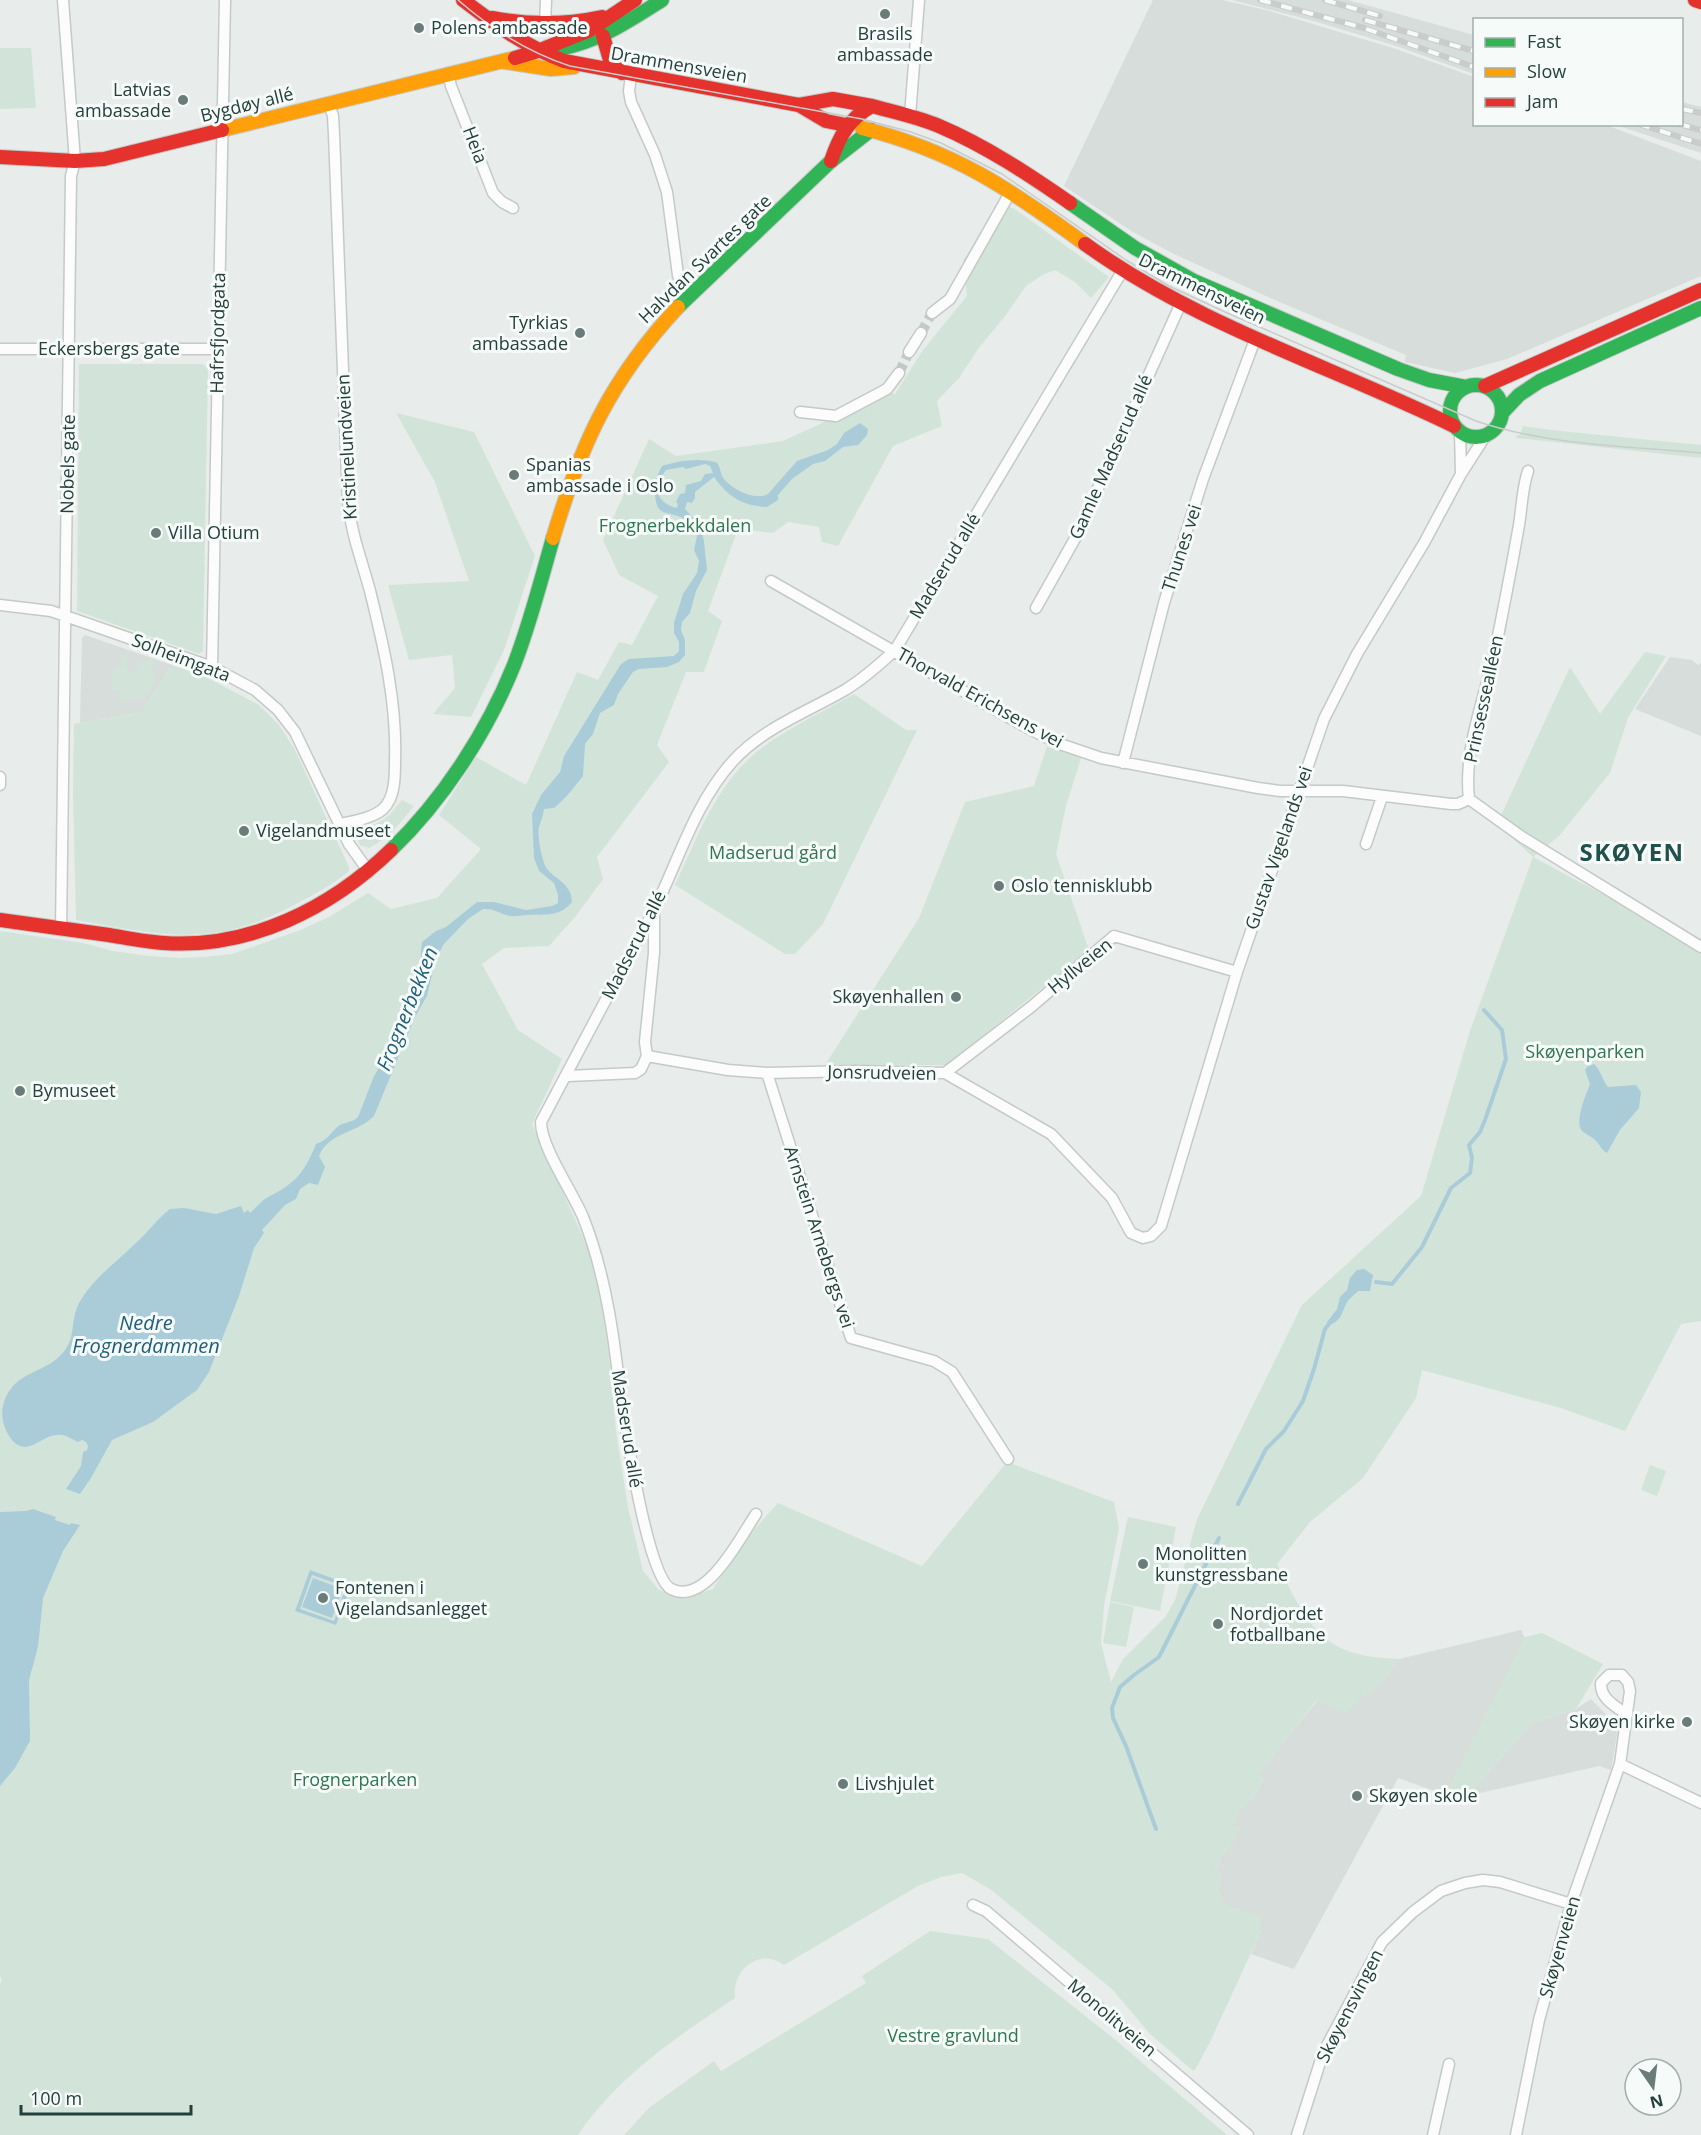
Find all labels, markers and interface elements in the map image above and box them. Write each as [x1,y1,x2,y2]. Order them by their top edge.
marker: Brasils ambassade [878,7,892,21]
place label: Polens ambassade [431,15,588,39]
legend [1473,18,1683,126]
marker: Polens ambassade [412,21,426,35]
place label: Brasils ambassade [837,21,933,66]
text: Fast [1527,29,1561,53]
street label: Drammensveien [609,40,749,88]
text: Slow [1527,59,1566,83]
place label: Latvias ambassade [75,77,171,122]
street label: Bygdøy allé [198,81,296,127]
text: Jam [1525,89,1559,113]
marker: Latvias ambassade [176,93,190,107]
street label: Heia [458,123,494,167]
street label: Halvdan Svartes gate [633,189,776,328]
street label: Drammensveien [1135,247,1270,329]
street label: Hafrsfjordgata [204,272,230,394]
place label: Tyrkias ambassade [472,310,568,355]
marker: Tyrkias ambassade [573,326,587,340]
street label: Eckersbergs gate [38,336,180,360]
street label: Gamle Madserud allé [1063,370,1157,543]
street label: Kristinelundveien [330,374,362,521]
street label: Nobels gate [54,414,80,514]
place label: Spanias ambassade i Oslo [526,452,674,497]
marker: Spanias ambassade i Oslo [507,468,521,482]
street label: Thunes vei [1156,501,1206,594]
street label: Madserud allé [903,508,985,623]
park label: Frognerbekkdalen [599,513,751,537]
place label: Villa Otium [168,520,260,544]
marker: Villa Otium [149,526,163,540]
street label: Solheimgata [129,627,234,687]
street label: Prinsessealléen [1458,633,1508,765]
street label: Thorvald Erichsens vei [893,641,1068,753]
street label: Gustav Vigelands vei [1239,763,1317,933]
place label: Vigelandmuseet [256,818,391,842]
marker: Vigelandmuseet [237,824,251,838]
district label: SKØYEN [1579,835,1685,868]
park label: Madserud gård [709,840,837,864]
place label: Oslo tennisklubb [1011,873,1152,897]
marker: Oslo tennisklubb [992,879,1006,893]
street label: Madserud allé [595,886,671,1003]
street label: Hyllveien [1042,932,1117,999]
water label: Frognerbekken [369,943,444,1075]
place label: Skøyenhallen [832,984,944,1008]
marker: Skøyenhallen [949,990,963,1004]
park label: Skøyenparken [1525,1039,1645,1063]
street label: Jonsrudveien [825,1059,937,1085]
place label: Bymuseet [32,1078,116,1102]
marker: Bymuseet [13,1084,27,1098]
street label: Arnstein Arnebergs vei [779,1143,861,1331]
water label: Nedre Frognerdammen [72,1309,220,1359]
street label: Madserud allé [607,1368,649,1490]
place label: Monolitten kunstgressbane [1155,1541,1288,1586]
marker: Monolitten kunstgressbane [1136,1557,1150,1571]
place label: Fontenen i Vigelandsanlegget [335,1575,487,1620]
marker: Fontenen i Vigelandsanlegget [316,1591,330,1605]
place label: Nordjordet fotballbane [1230,1601,1326,1646]
marker: Nordjordet fotballbane [1211,1617,1225,1631]
place label: Skøyen kirke [1569,1709,1675,1733]
marker: Skøyen kirke [1680,1715,1694,1729]
park label: Frognerparken [293,1767,417,1791]
place label: Livshjulet [855,1771,934,1795]
marker: Livshjulet [836,1777,850,1791]
place label: Skøyen skole [1369,1783,1478,1807]
marker: Skøyen skole [1350,1789,1364,1803]
street label: Skøyenveien [1533,1893,1585,2001]
street label: Skøyensvingen [1310,1945,1388,2066]
street label: Monolitveien [1063,1973,1162,2062]
park label: Vestre gravlund [887,2023,1019,2047]
north arrow [1623,2057,1683,2117]
scale bar [21,2078,190,2116]
text: 100 m [30,2086,82,2110]
text: N [1648,2089,1666,2114]

